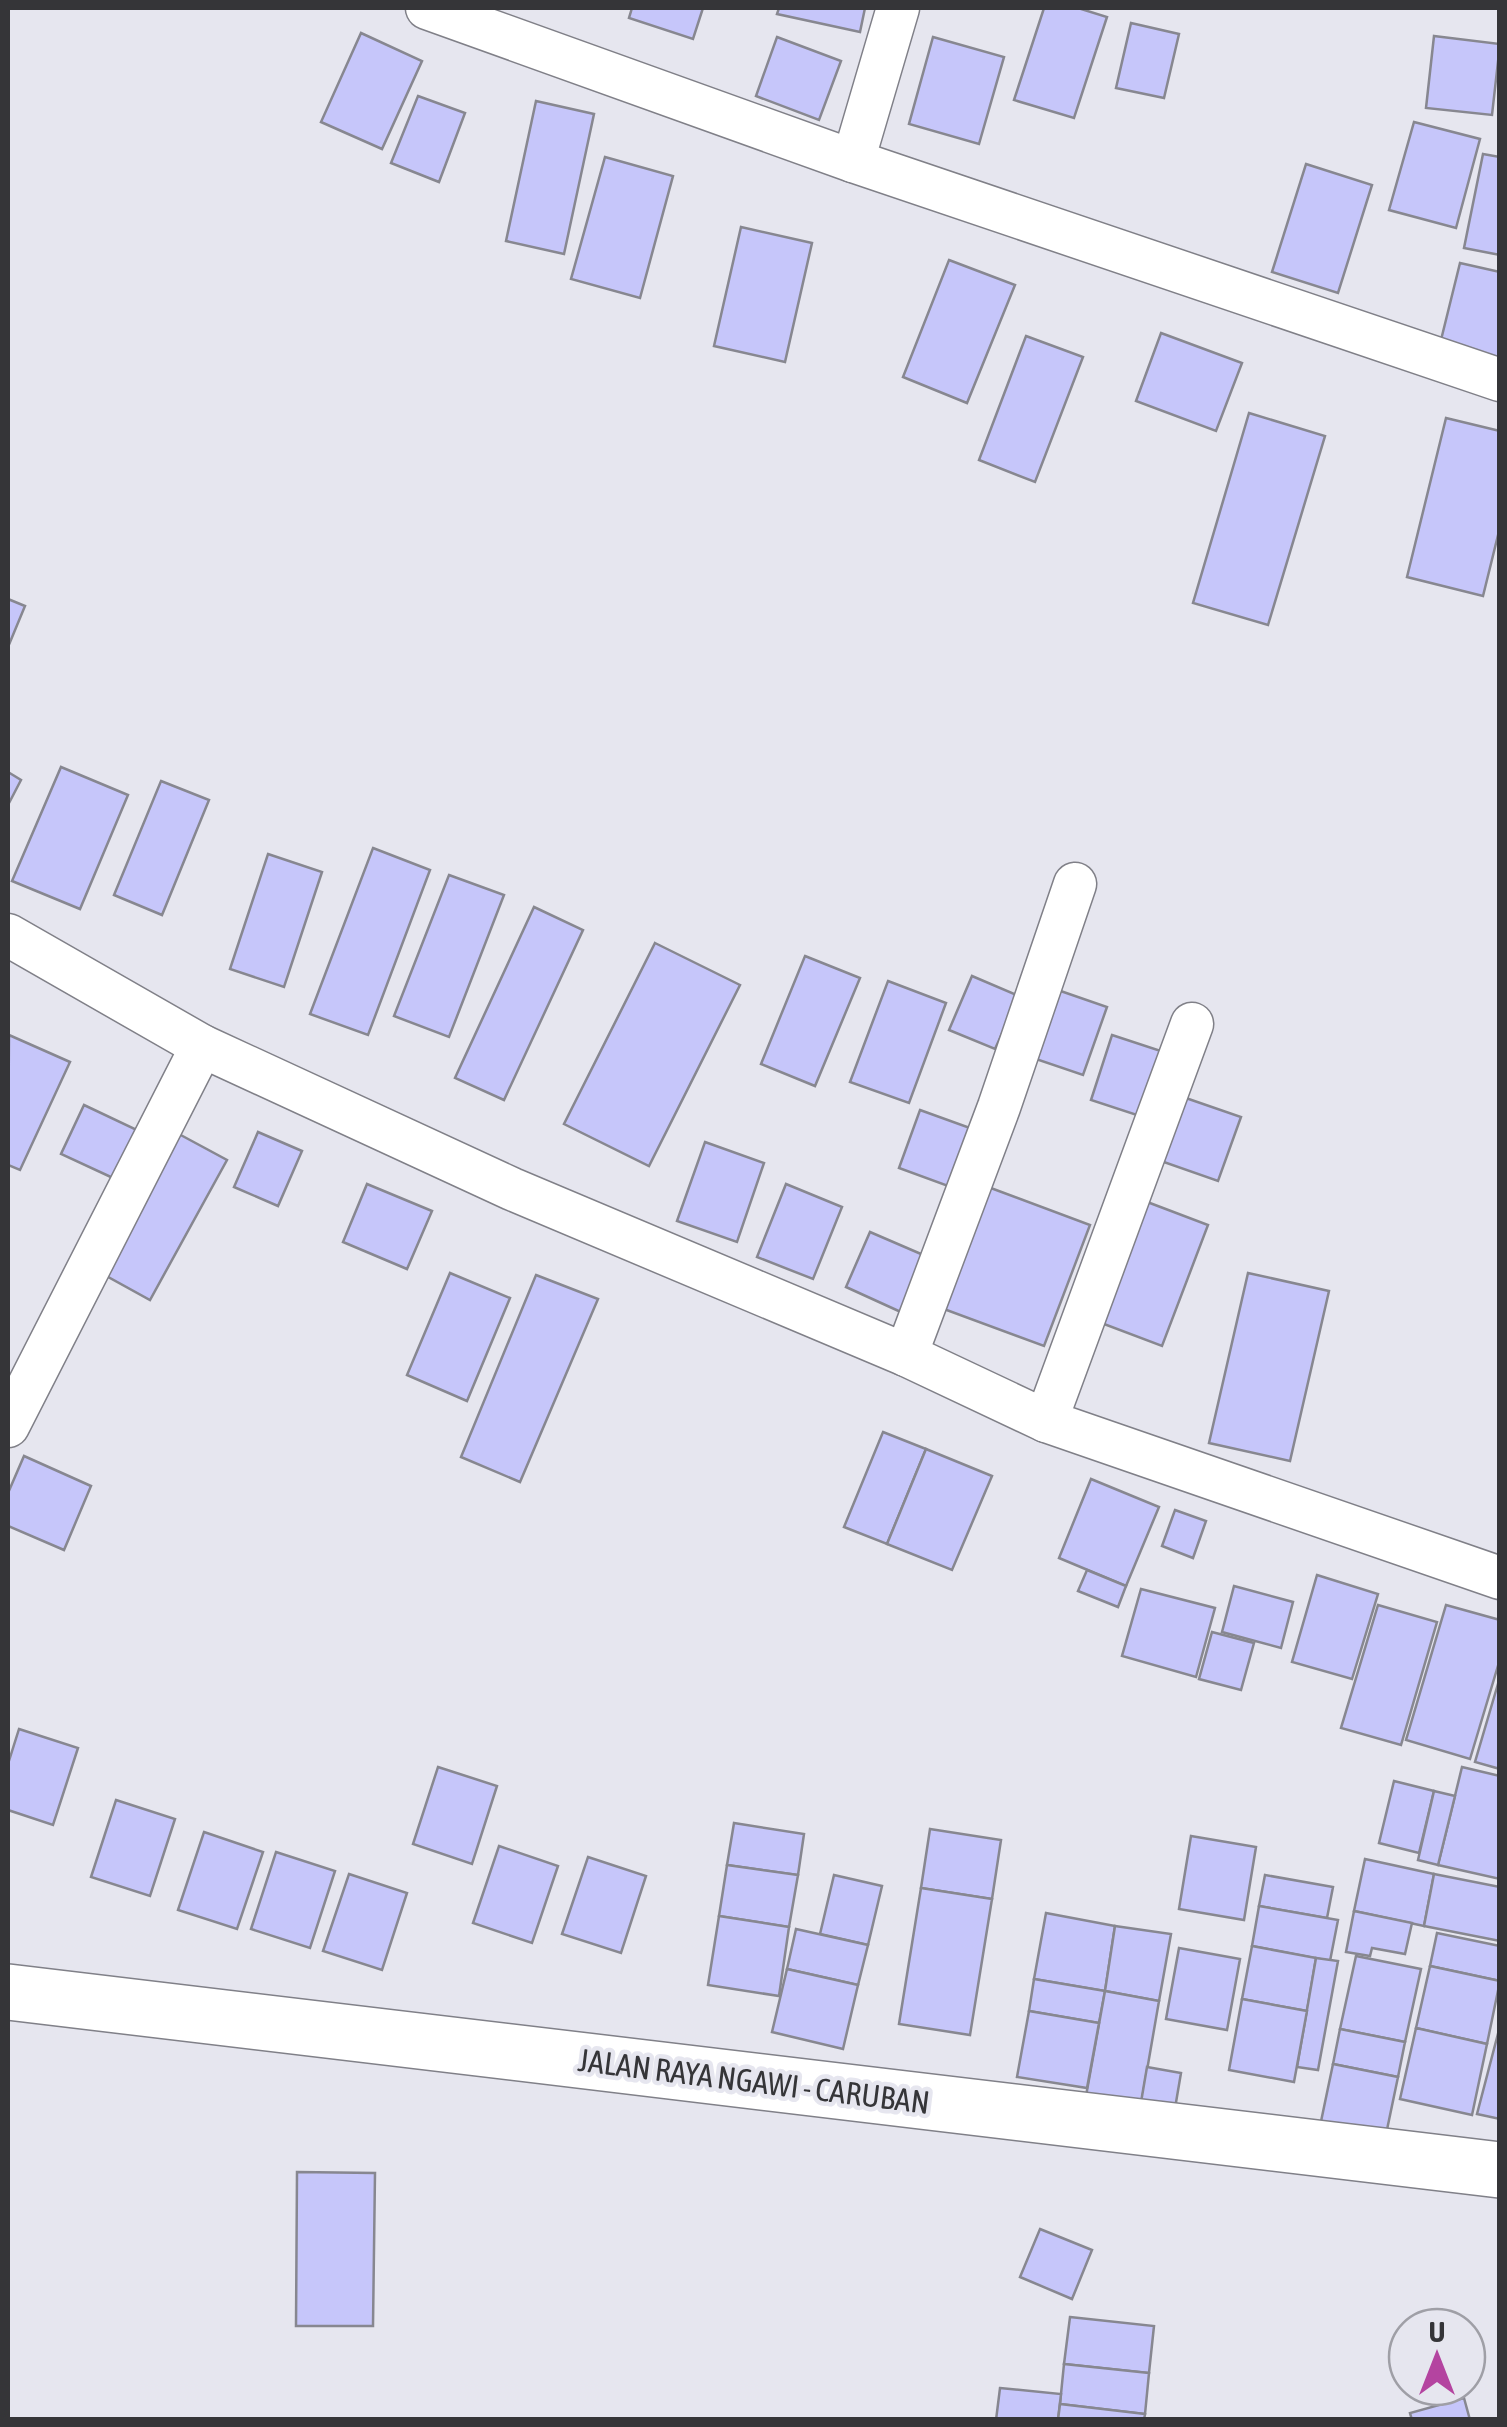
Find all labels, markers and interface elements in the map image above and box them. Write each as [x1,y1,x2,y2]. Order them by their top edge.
street label: JALAN RAYA NGAWI - CARUBAN [576,2041,932,2121]
north arrow [1387,2307,1487,2407]
text: U [1429,2316,1445,2348]

